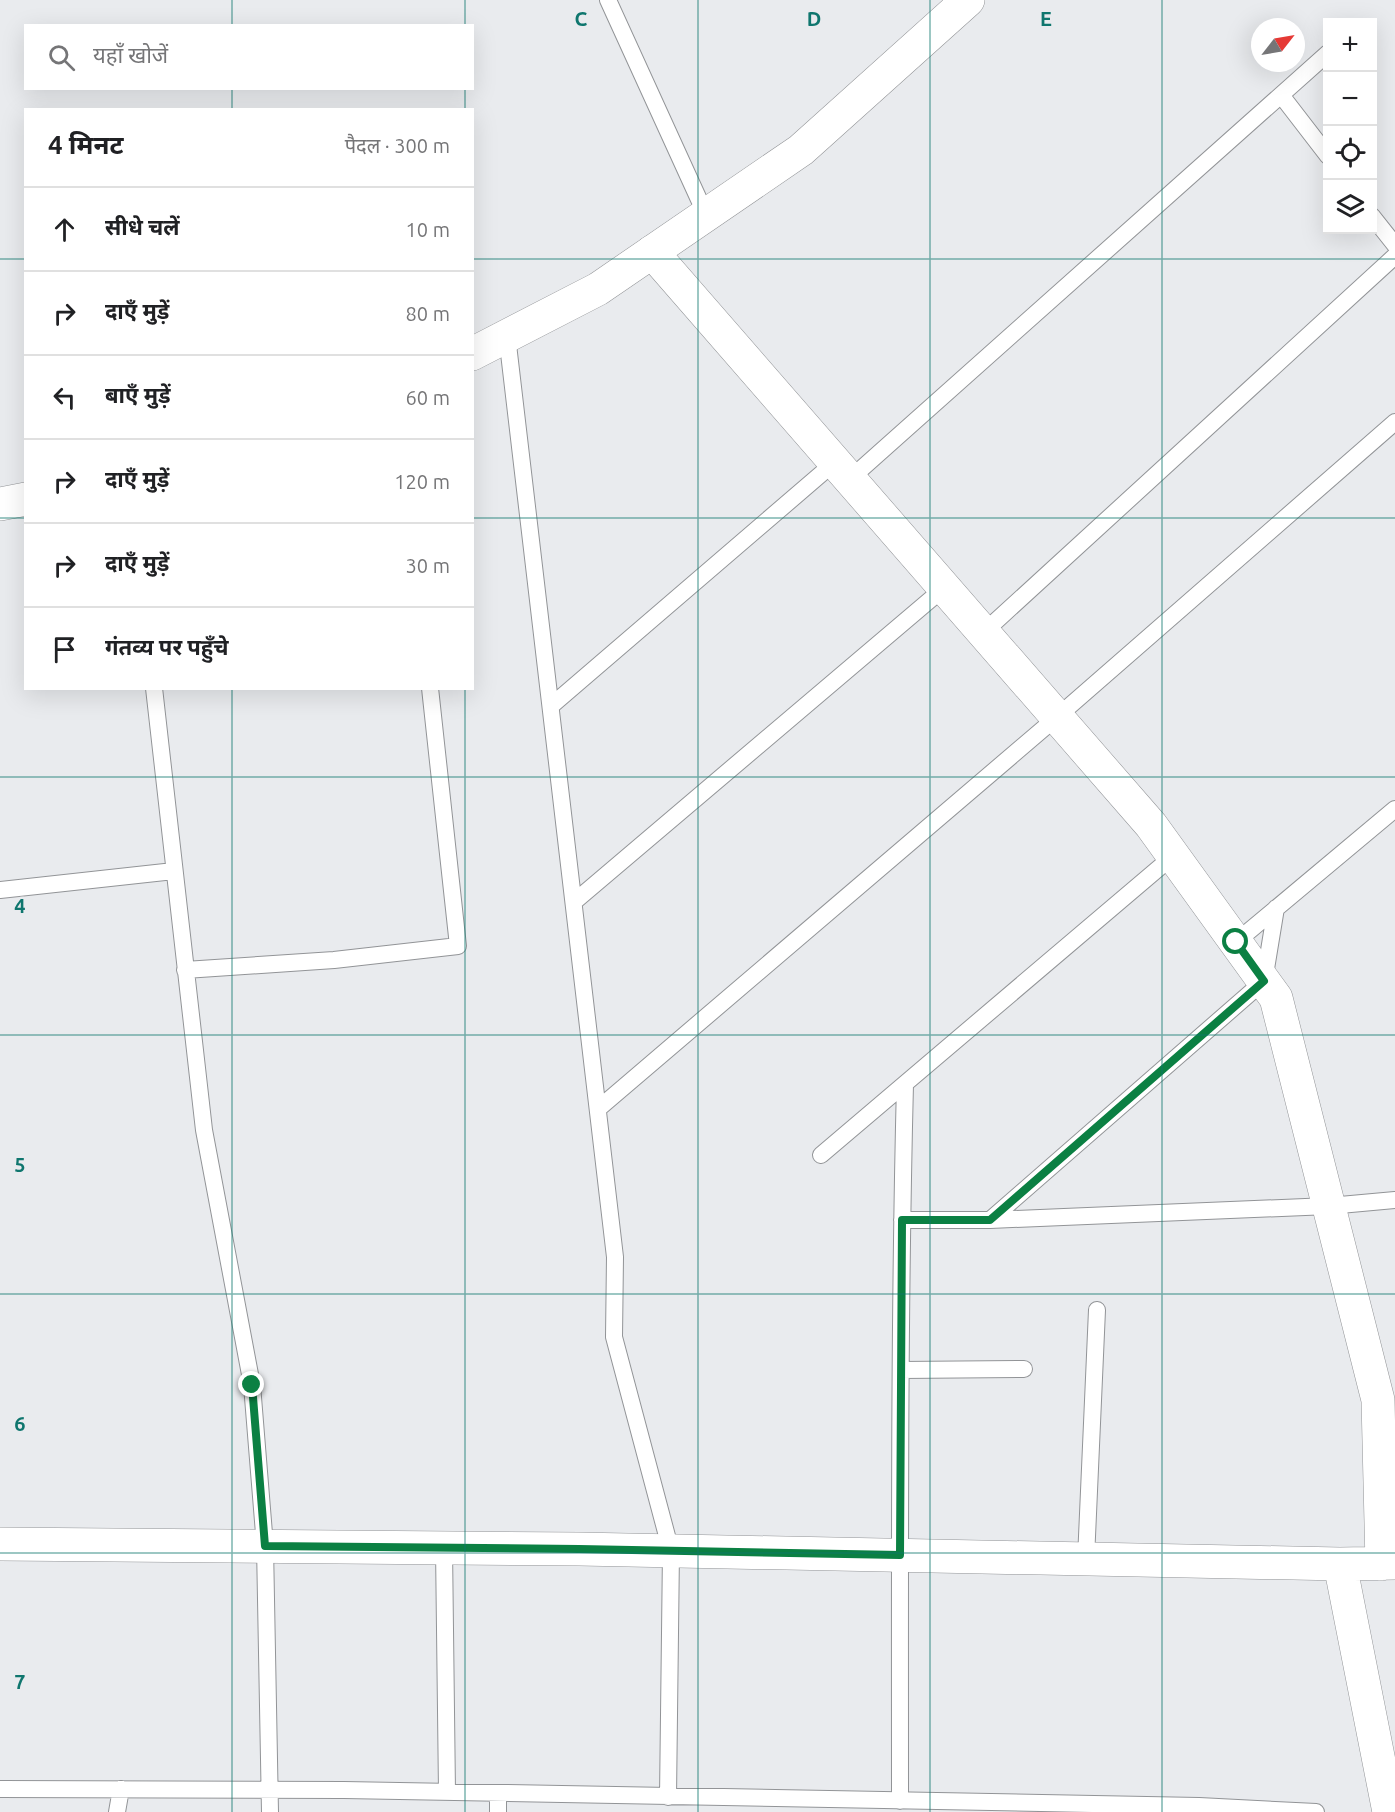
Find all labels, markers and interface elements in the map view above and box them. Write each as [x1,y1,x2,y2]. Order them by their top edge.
text: C [575,7,588,30]
text: D [807,7,821,30]
text: E [1040,7,1052,30]
north arrow [1251,18,1305,72]
map controls [1323,18,1377,234]
button: + [1323,18,1377,72]
search box [24,24,474,90]
icon: search [45,41,78,74]
text: यहाँ खोजें [93,42,168,67]
button: − [1323,72,1377,126]
button: locate [1323,126,1377,180]
text: 4 मिनट [48,130,123,159]
text: पैदल · 300 m [345,134,450,157]
button: layers [1323,180,1377,234]
icon: ahead [48,213,81,246]
text: सीधे चलें [105,214,180,239]
text: 10 m [406,218,450,241]
icon: right [48,297,81,330]
text: दाएँ मुड़ें [105,298,169,323]
text: 80 m [406,302,450,325]
icon: left [48,381,81,414]
text: बाएँ मुड़ें [105,382,171,407]
text: 60 m [406,386,450,409]
icon: right [48,465,81,498]
text: दाएँ मुड़ें [105,466,169,491]
text: 120 m [394,470,450,493]
icon: right [48,549,81,582]
text: दाएँ मुड़ें [105,550,169,575]
text: 30 m [406,554,450,577]
icon: arrive [48,633,81,666]
text: गंतव्य पर पहुँचे [105,634,229,659]
text: 4 [14,894,26,917]
route start [1222,928,1248,954]
text: 5 [14,1153,26,1176]
route end [238,1371,264,1397]
text: 6 [14,1412,26,1435]
text: 7 [14,1670,26,1693]

